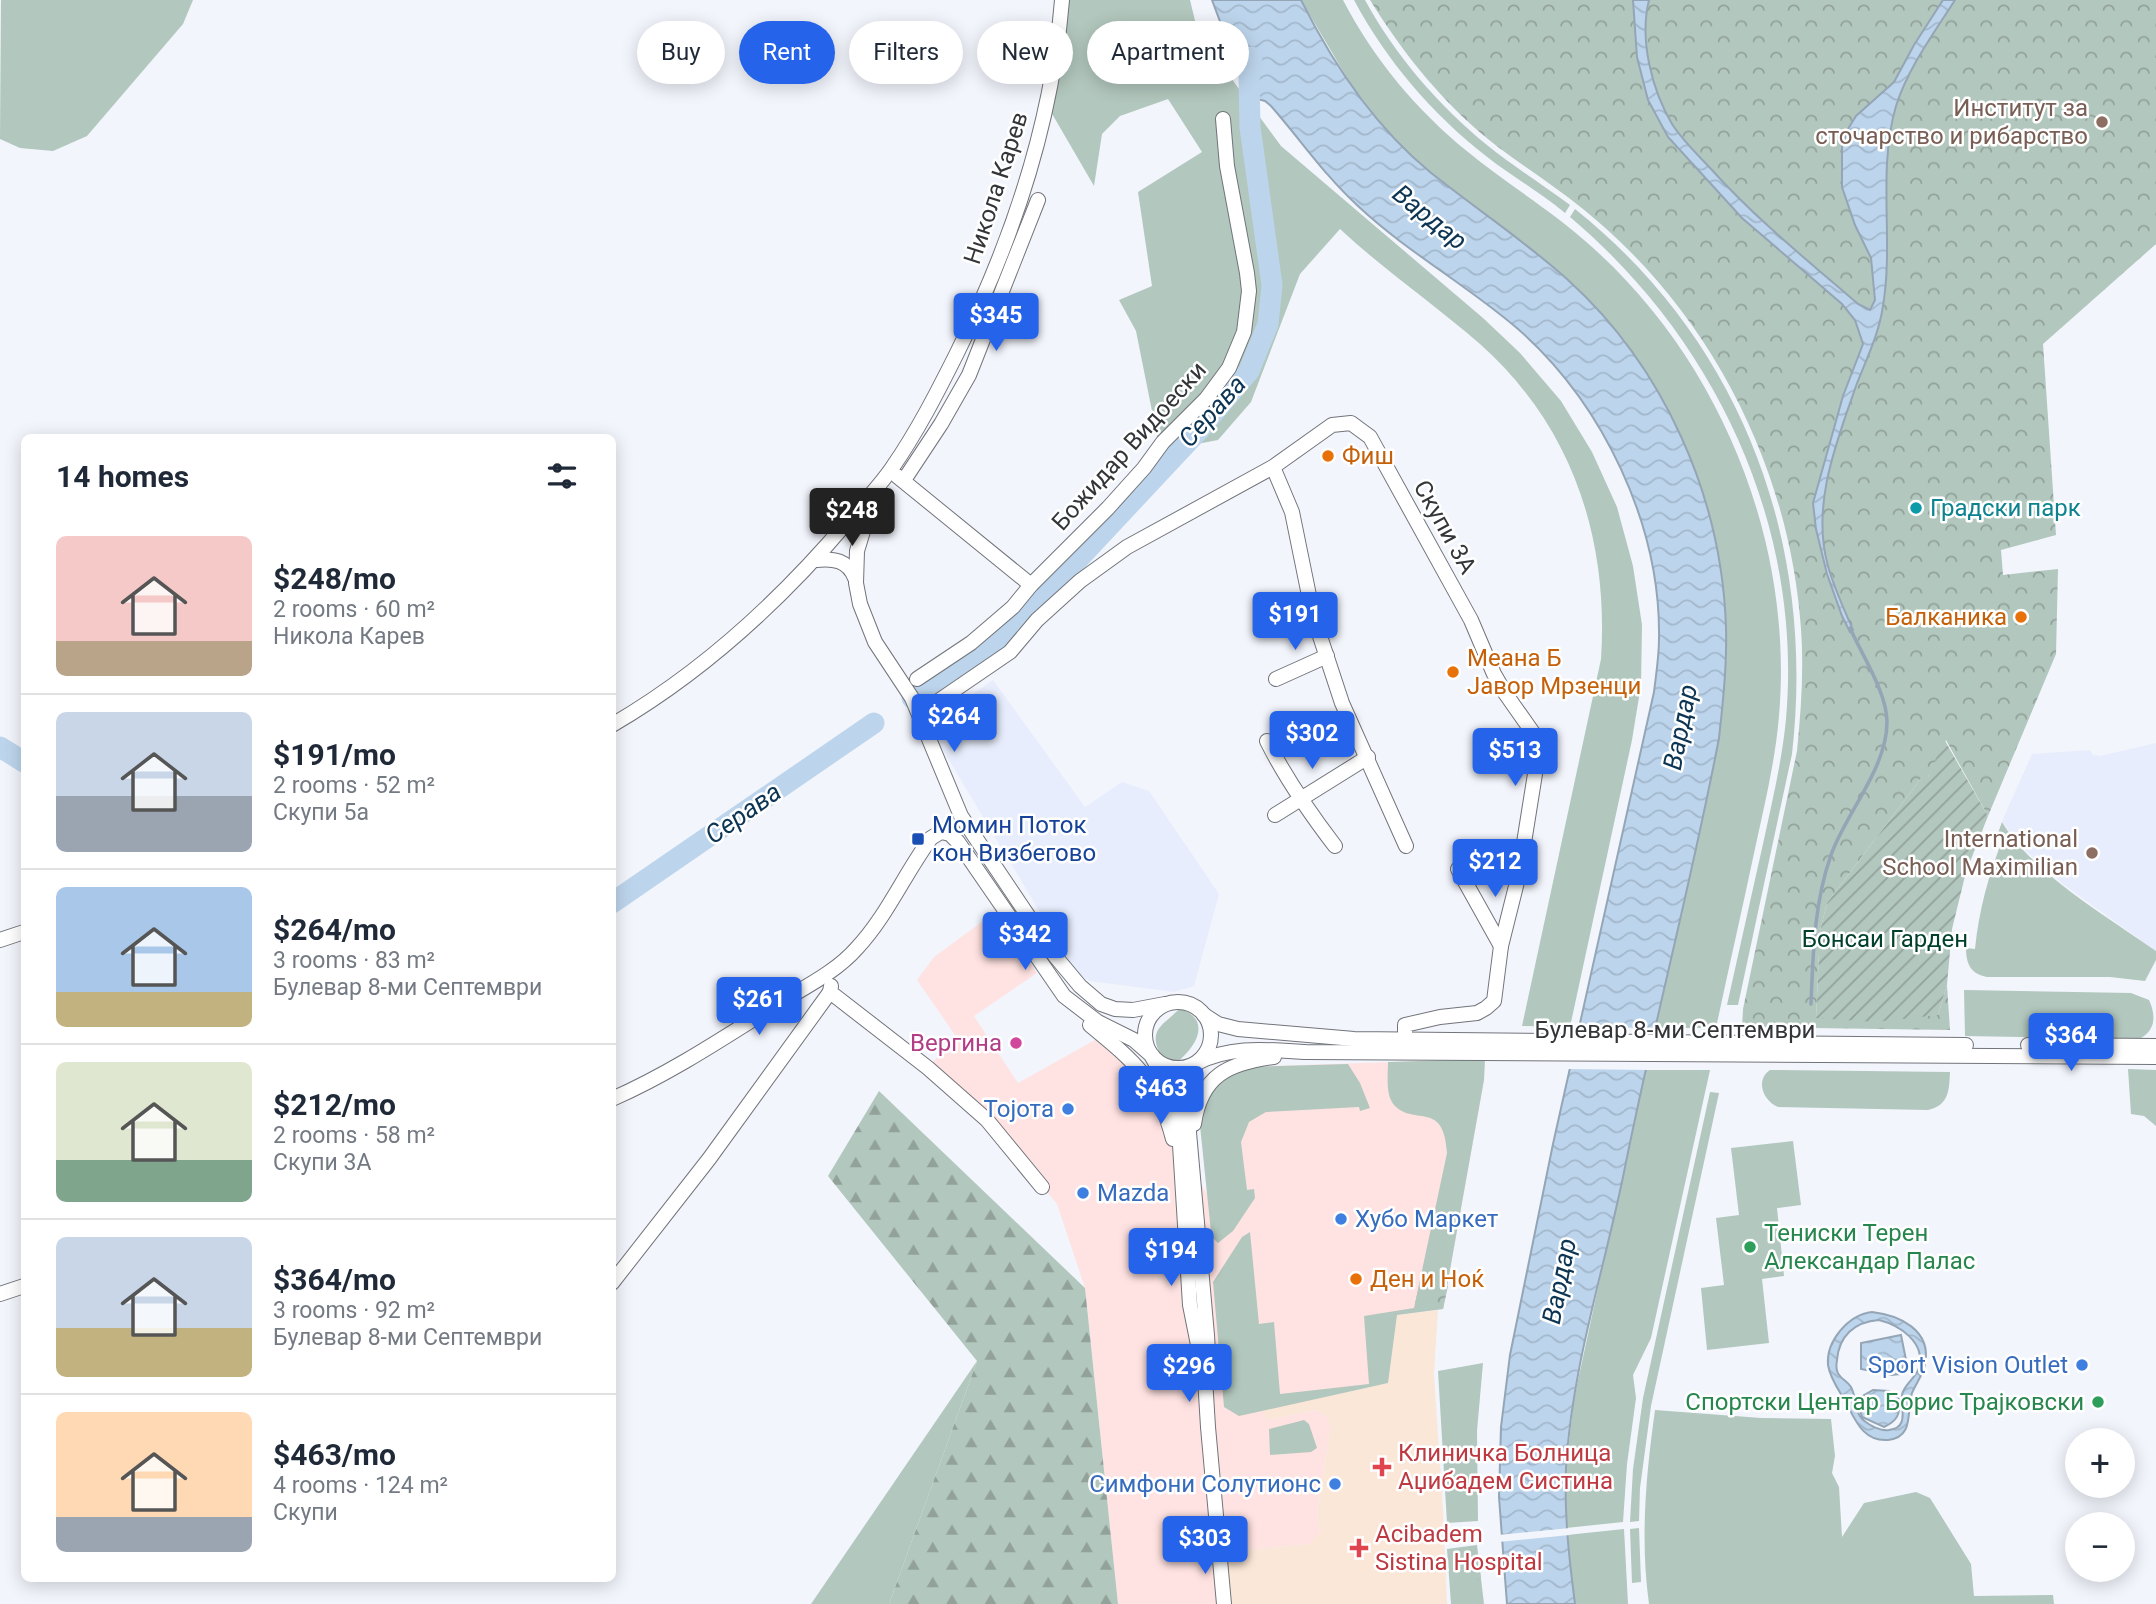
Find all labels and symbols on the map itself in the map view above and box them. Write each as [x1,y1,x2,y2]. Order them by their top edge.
place label: Институт за сточарство и рибарство [1815,94,2088,150]
street label: Никола Карев [958,108,1034,268]
marker: Институт за сточарство и рибарство [2094,114,2110,130]
water label: Вардар [1387,178,1473,256]
pin: $345 [955,294,1037,353]
street label: Божидар Видоески [1046,356,1212,536]
water label: Серава [1172,369,1252,453]
place label: Фиш [1342,442,1394,470]
marker: Фиш [1320,448,1336,464]
street label: Скупи 3А [1408,475,1482,579]
pin: $248 [811,489,893,548]
place label: Градски парк [1930,494,2081,522]
marker: Градски парк [1908,500,1924,516]
pin: $191 [1254,592,1336,652]
place label: Балканика [1885,603,2007,631]
marker: Балканика [2013,609,2029,625]
place label: Меана Б Јавор Мрзенци [1467,644,1641,700]
marker: Меана Б Јавор Мрзенци [1445,664,1461,680]
water label: Вардар [1657,682,1703,772]
pin: $264 [913,694,995,754]
pin: $302 [1271,712,1353,771]
pin: $513 [1474,728,1556,788]
water label: Серава [699,776,787,850]
place label: Момин Поток кон Визбегово [932,811,1096,867]
place label: International School Maximilian [1882,825,2078,881]
marker: Момин Поток кон Визбегово [910,831,926,847]
pin: $212 [1454,839,1536,899]
marker: International School Maximilian [2084,845,2100,861]
pin: $342 [984,912,1066,972]
park label: Бонсаи Гарден [1802,925,1968,953]
pin: $261 [718,978,800,1037]
pin: $364 [2030,1014,2112,1073]
street label: Булевар 8-ми Септември [1535,1016,1815,1044]
place label: Вергина [910,1029,1002,1057]
marker: Вергина [1008,1035,1024,1051]
pin: $463 [1120,1066,1202,1126]
place label: Тојота [984,1095,1054,1123]
marker: Тојота [1060,1101,1076,1117]
place label: Mazda [1097,1179,1169,1207]
marker: Mazda [1075,1185,1091,1201]
place label: Хубо Маркет [1355,1205,1499,1233]
marker: Хубо Маркет [1333,1211,1349,1227]
place label: Тениски Терен Александар Палас [1764,1219,1975,1275]
pin: $194 [1130,1228,1212,1288]
water label: Вардар [1536,1236,1582,1326]
marker: Тениски Терен Александар Палас [1742,1239,1758,1255]
place label: Ден и Ноќ [1370,1265,1484,1293]
marker: Ден и Ноќ [1348,1271,1364,1287]
pin: $296 [1148,1344,1230,1404]
place label: Sport Vision Outlet [1868,1351,2068,1379]
marker: Sport Vision Outlet [2074,1357,2090,1373]
place label: Спортски Центар Борис Трајковски [1685,1388,2084,1416]
marker: Спортски Центар Борис Трајковски [2090,1394,2106,1410]
place label: Клиничка Болница Аџибадем Систина [1398,1439,1613,1495]
marker: Клиничка Болница Аџибадем Систина [1372,1457,1392,1477]
place label: Симфони Солутионс [1089,1470,1321,1498]
marker: Симфони Солутионс [1327,1476,1343,1492]
pin: $303 [1164,1516,1246,1576]
place label: Acibadem Sistina Hospital [1375,1520,1543,1576]
marker: Acibadem Sistina Hospital [1349,1538,1369,1558]

